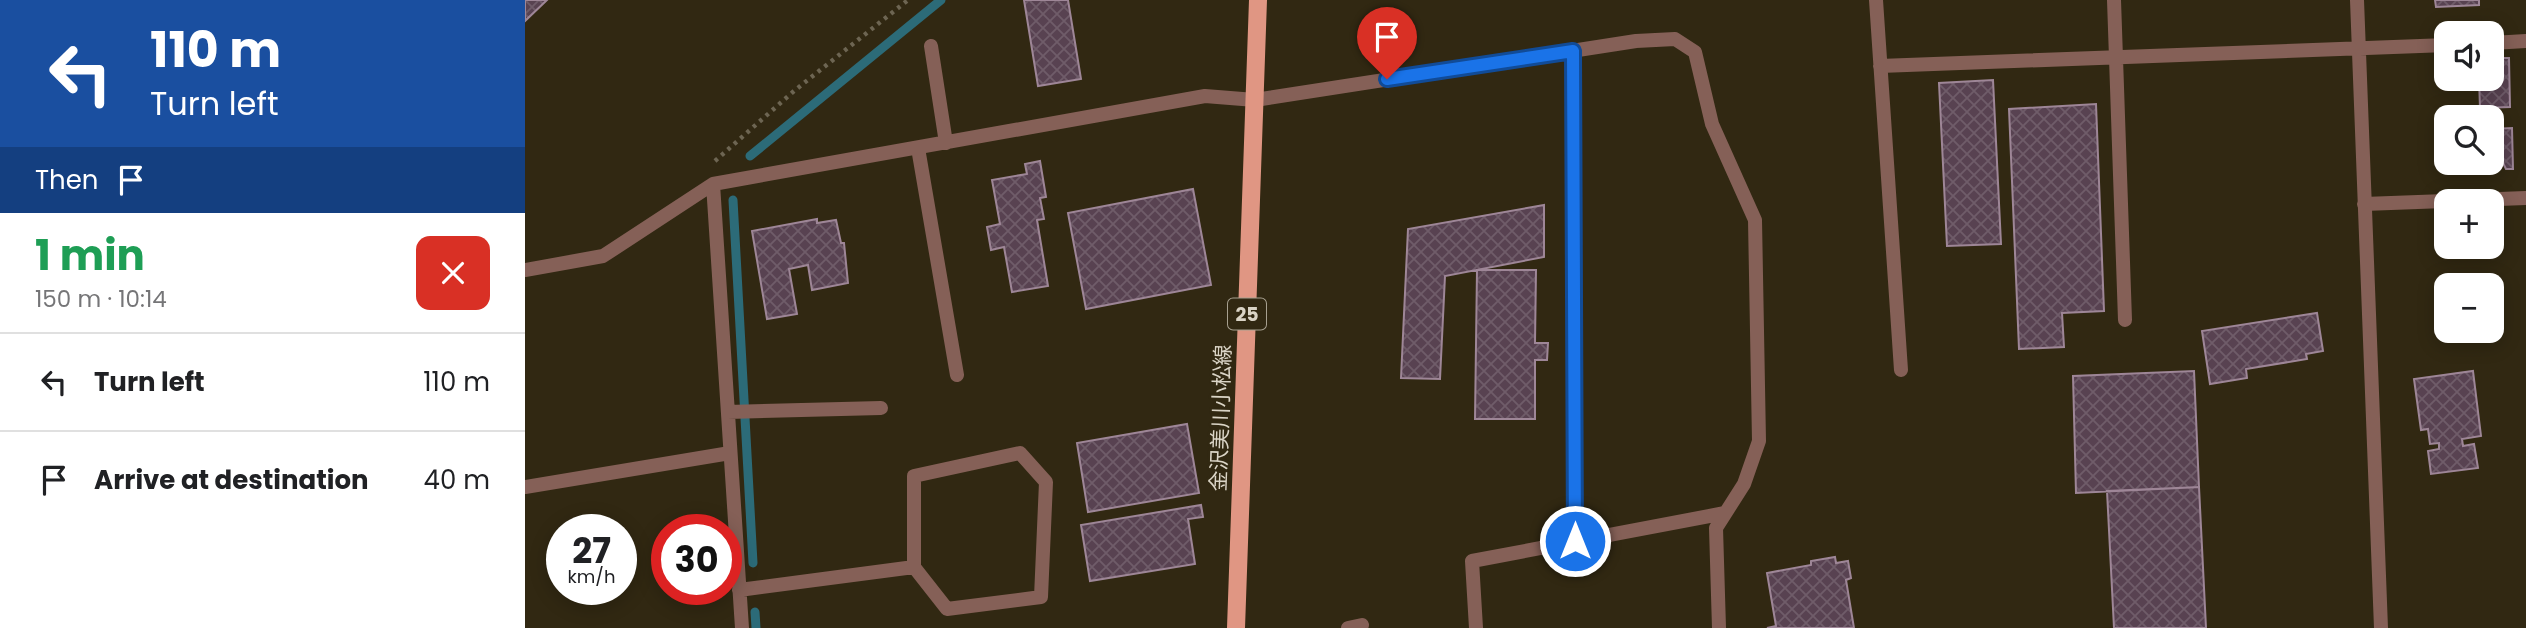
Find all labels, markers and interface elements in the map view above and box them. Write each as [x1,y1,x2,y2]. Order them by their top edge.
pin [1357,7,1417,79]
text: 110 m [150,16,281,84]
icon: arrive [1368,18,1406,56]
map controls [2434,21,2504,343]
button: sound [2434,21,2504,91]
icon: left [35,28,126,119]
text: Turn left [150,81,279,126]
button: search [2434,105,2504,175]
icon: arrive [112,161,150,199]
text: Then [35,162,98,198]
button: + [2434,189,2504,259]
text: 1 min [35,226,145,285]
button: close [416,236,490,310]
button: − [2434,273,2504,343]
text: 150 m · 10:14 [35,283,167,315]
road number: 25 [1228,298,1266,330]
street label: 金沢美川小松線 [1203,344,1238,492]
icon: left [35,363,73,401]
text: Turn left [94,364,205,400]
text: 110 m [423,364,490,400]
icon: arrive [35,461,73,499]
text: Arrive at destination [94,462,369,498]
text: 40 m [424,462,490,498]
position arrow [1538,504,1612,578]
speed limit sign: 30 [651,514,742,605]
text: 27 [572,526,611,575]
text: km/h [568,564,615,589]

